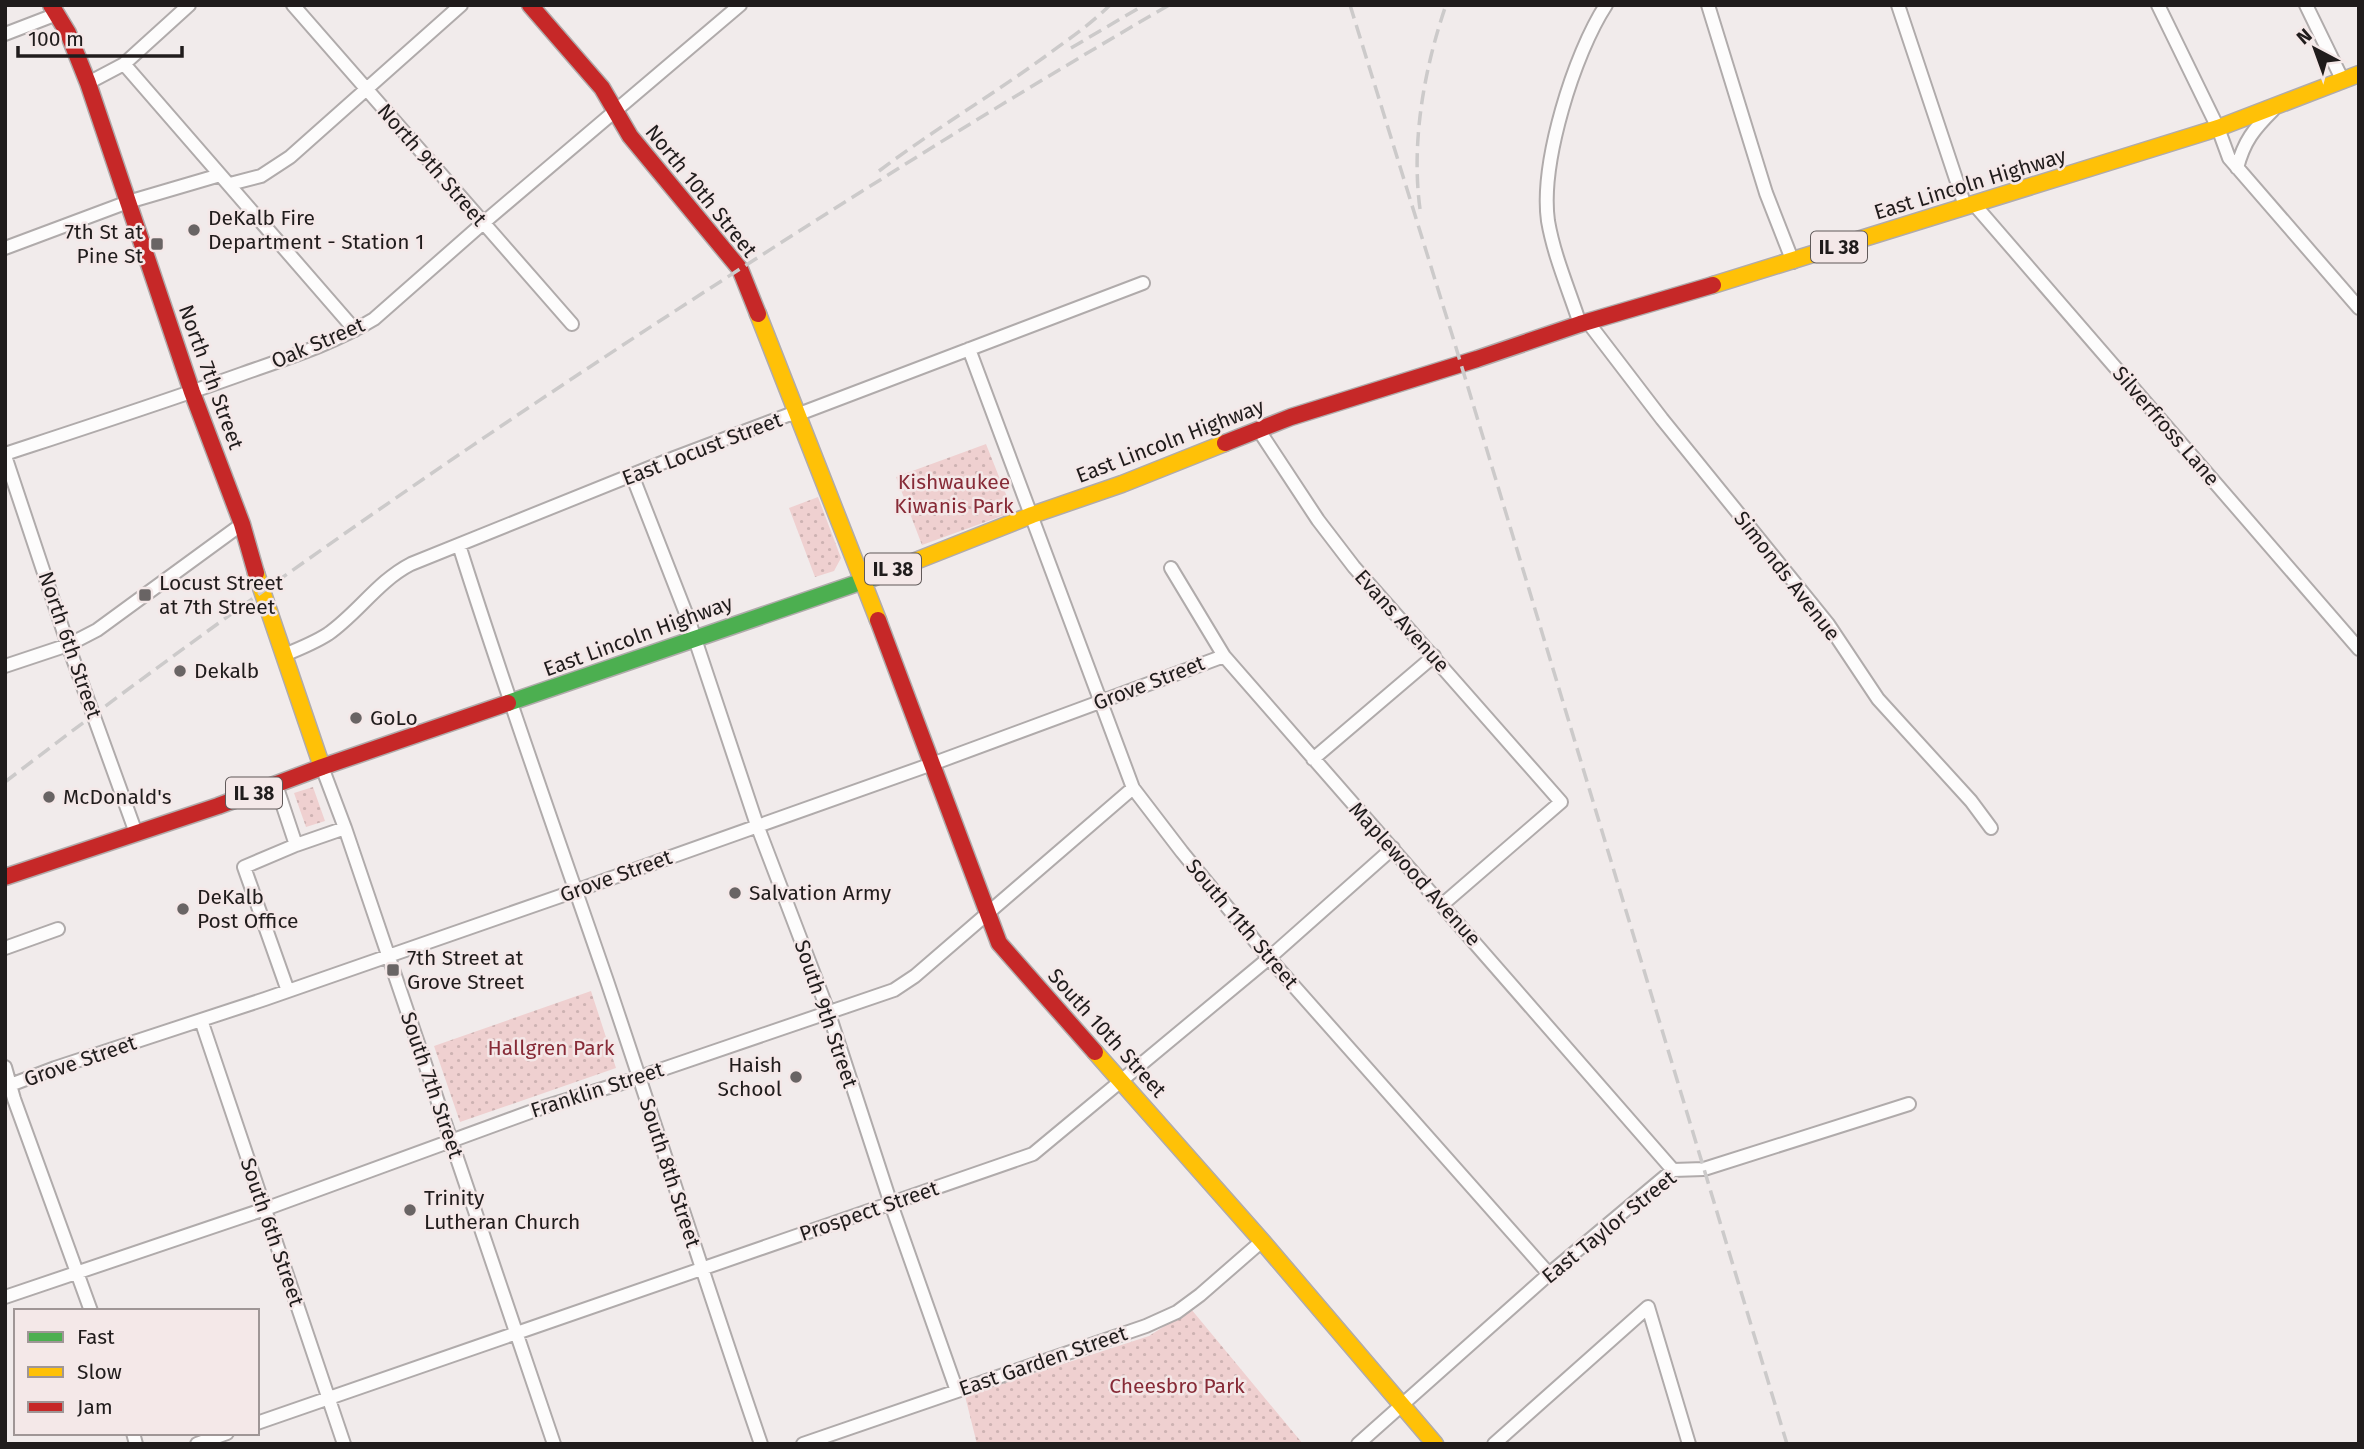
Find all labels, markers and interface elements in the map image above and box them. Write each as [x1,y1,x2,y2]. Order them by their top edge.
scale bar [18,14,182,58]
north arrow [2280,14,2350,84]
text: N [2292,24,2316,49]
text: 100 m [28,26,84,52]
street label: North 9th Street [372,99,492,232]
street label: North 10th Street [639,119,763,263]
street label: East Lincoln Highway [1871,142,2070,226]
place label: DeKalb Fire Department - Station 1 [208,205,424,255]
place label: 7th St at Pine St [65,219,143,269]
marker: DeKalb Fire Department - Station 1 [186,222,202,238]
road number: IL 38 [1811,232,1867,262]
marker: 7th St at Pine St [149,236,165,252]
street label: North 7th Street [173,301,249,453]
street label: Oak Street [267,312,369,374]
street label: Silverfross Lane [2107,361,2225,491]
street label: East Lincoln Highway [1072,393,1268,489]
street label: East Locust Street [618,406,786,491]
park label: Kishwaukee Kiwanis Park [894,469,1014,519]
street label: Simonds Avenue [1728,506,1846,646]
road number: IL 38 [865,554,921,584]
street label: Evans Avenue [1349,564,1455,678]
street label: North 6th Street [33,568,107,722]
place label: Locust Street at 7th Street [159,570,284,620]
marker: Locust Street at 7th Street [137,587,153,603]
street label: East Lincoln Highway [540,589,737,682]
street label: Grove Street [1090,650,1209,716]
place label: Dekalb [194,658,259,684]
marker: Dekalb [172,663,188,679]
place label: GoLo [370,705,418,731]
marker: GoLo [348,710,364,726]
road number: IL 38 [226,778,282,808]
place label: McDonald's [63,784,172,810]
marker: McDonald's [41,789,57,805]
street label: Maplewood Avenue [1343,797,1487,951]
street label: Grove Street [557,844,676,908]
street label: South 11th Street [1180,854,1304,995]
place label: Salvation Army [749,880,892,906]
place label: DeKalb Post Office [197,884,299,934]
marker: Salvation Army [727,885,743,901]
marker: DeKalb Post Office [175,901,191,917]
street label: South 9th Street [789,937,864,1092]
place label: 7th Street at Grove Street [407,945,525,995]
marker: 7th Street at Grove Street [385,962,401,978]
street label: South 10th Street [1042,963,1172,1103]
street label: South 7th Street [395,1008,469,1162]
street label: Grove Street [20,1030,140,1092]
park label: Hallgren Park [488,1035,615,1061]
place label: Haish School [718,1052,782,1102]
street label: Franklin Street [527,1056,667,1124]
marker: Haish School [788,1069,804,1085]
street label: South 8th Street [634,1095,706,1251]
street label: South 6th Street [234,1154,310,1310]
street label: East Taylor Street [1537,1165,1682,1289]
street label: Prospect Street [796,1175,942,1247]
place label: Trinity Lutheran Church [424,1185,580,1235]
marker: Trinity Lutheran Church [402,1202,418,1218]
legend [14,1309,259,1435]
street label: East Garden Street [955,1320,1131,1402]
text: Fast [77,1324,115,1350]
text: Slow [77,1359,122,1385]
park label: Cheesbro Park [1109,1373,1245,1399]
text: Jam [77,1394,113,1420]

